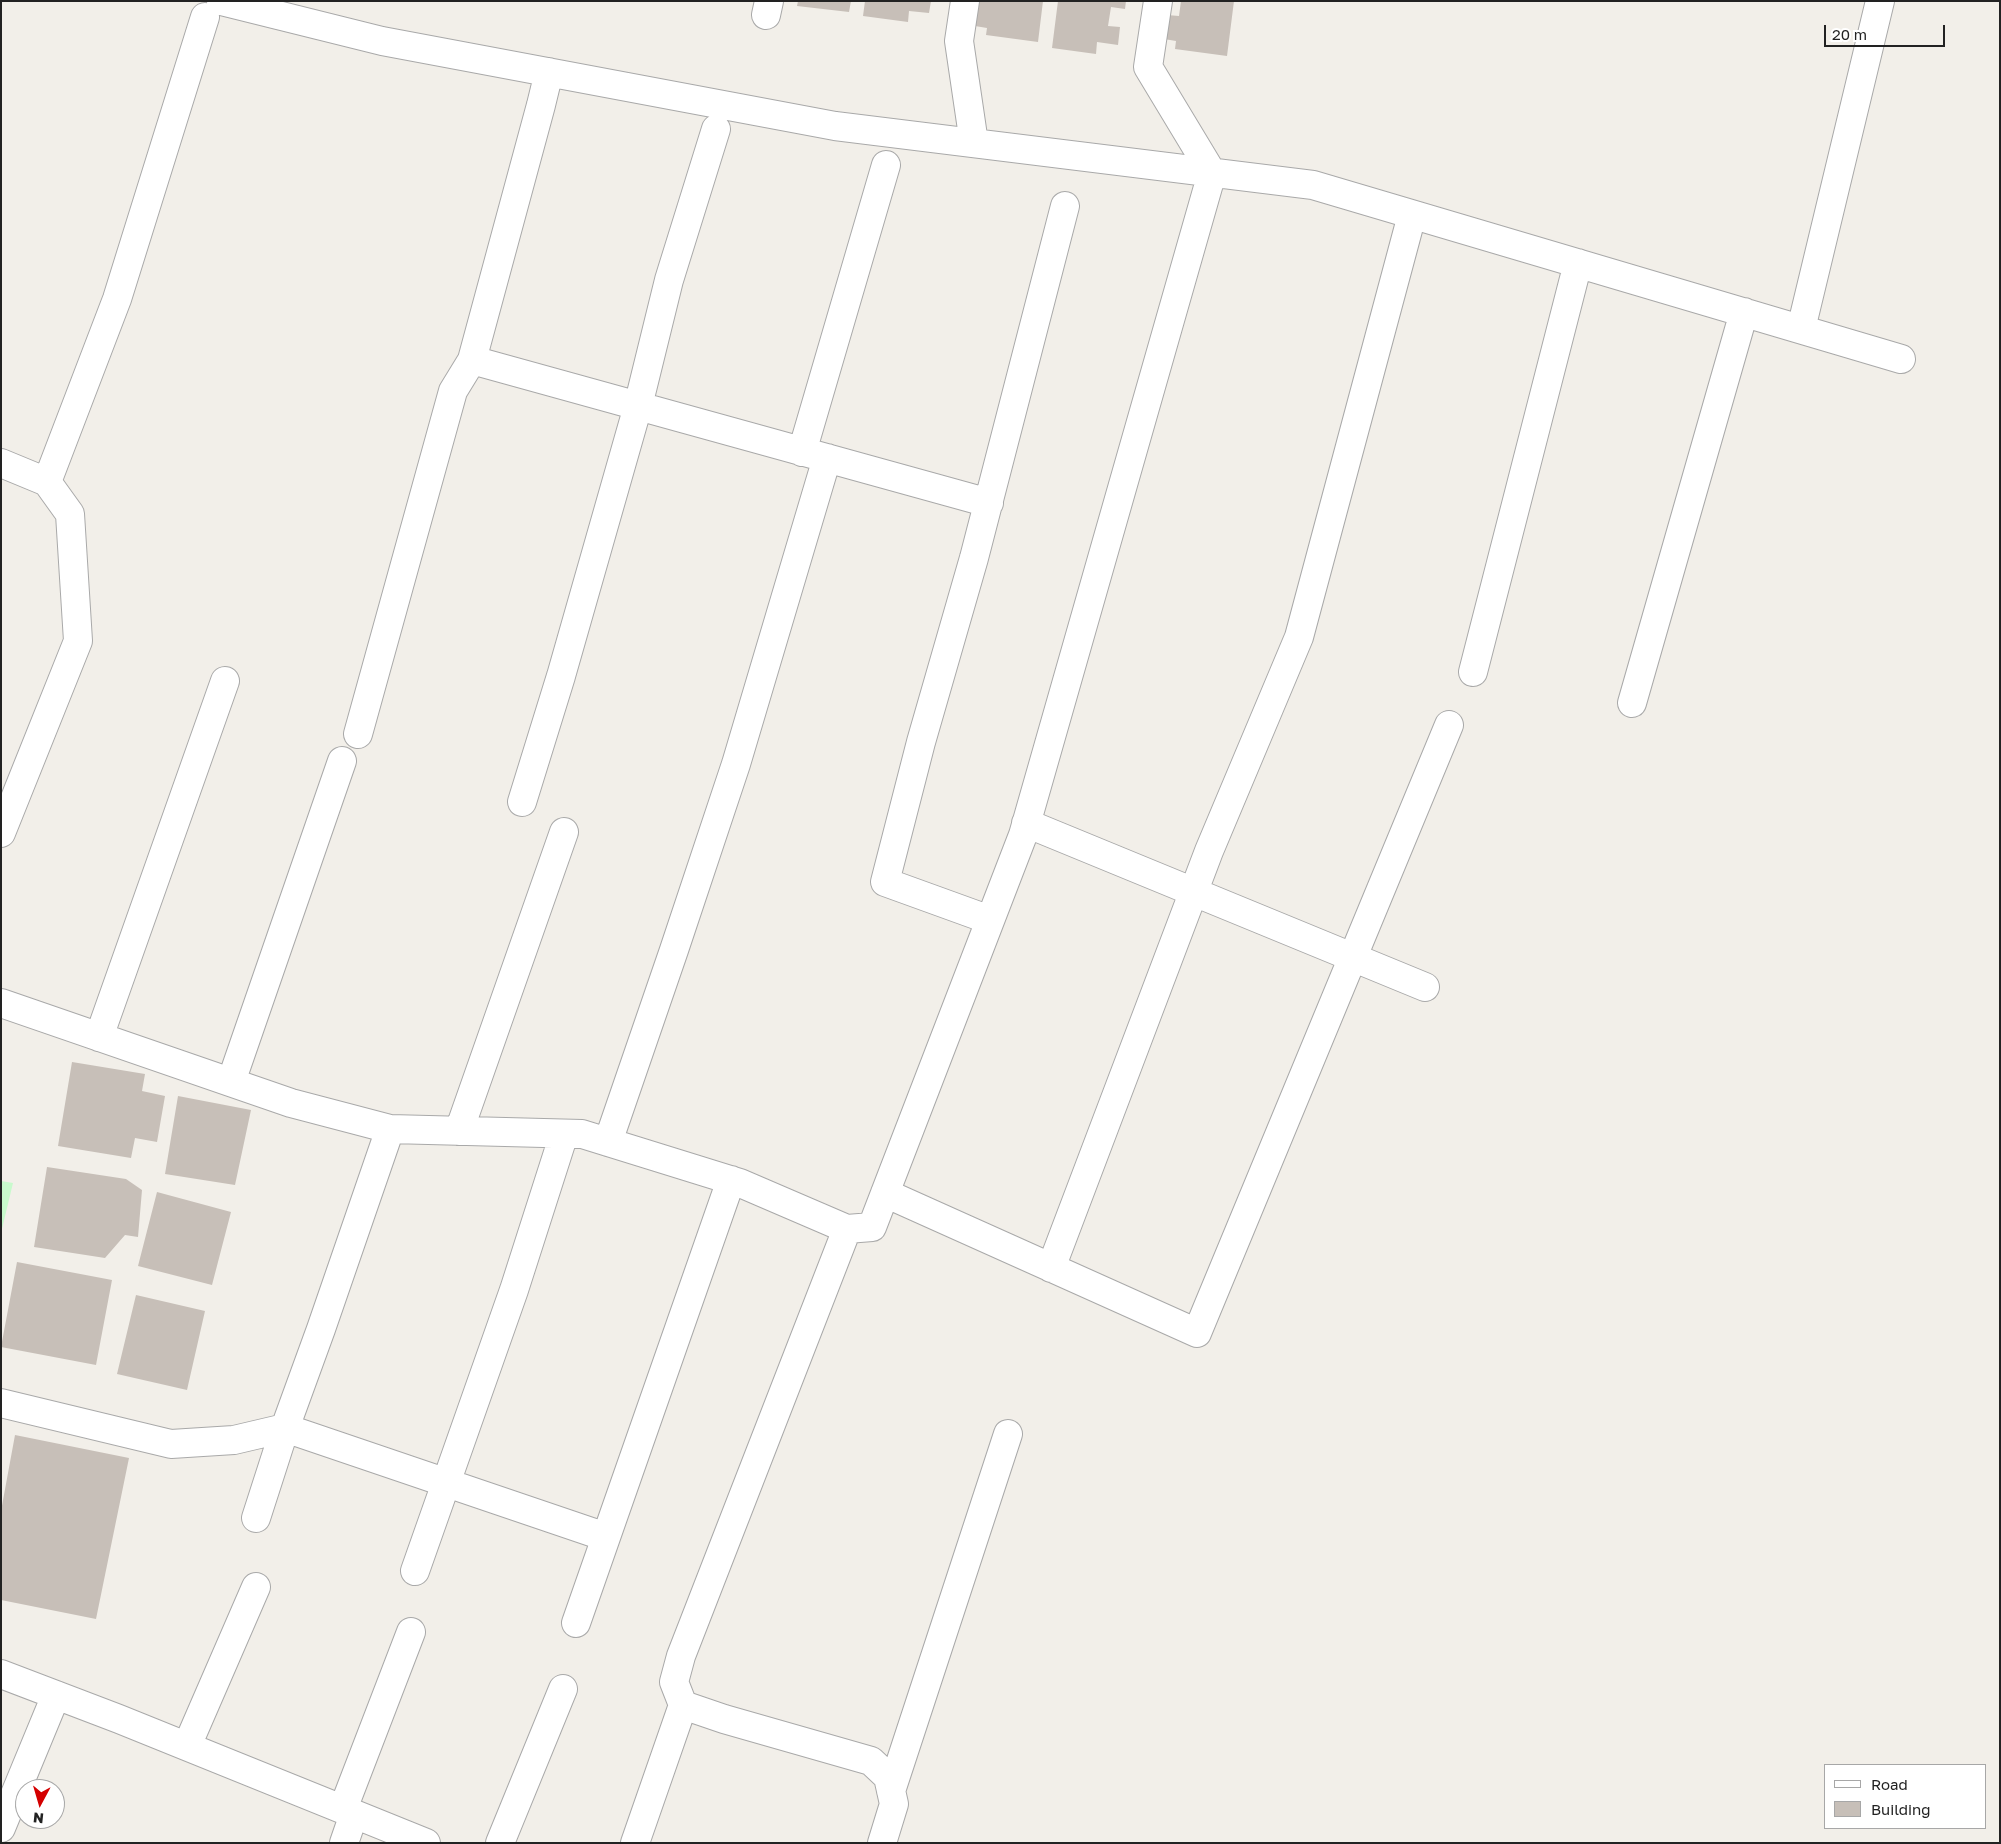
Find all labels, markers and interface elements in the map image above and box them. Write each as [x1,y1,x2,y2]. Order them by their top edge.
scale bar [1826,15,1947,47]
text: 20 m [1832,25,1867,43]
legend [1824,1764,1986,1829]
text: Road [1871,1775,1908,1793]
north arrow [15,1779,65,1829]
text: Building [1871,1800,1931,1818]
text: N [32,1809,45,1827]

